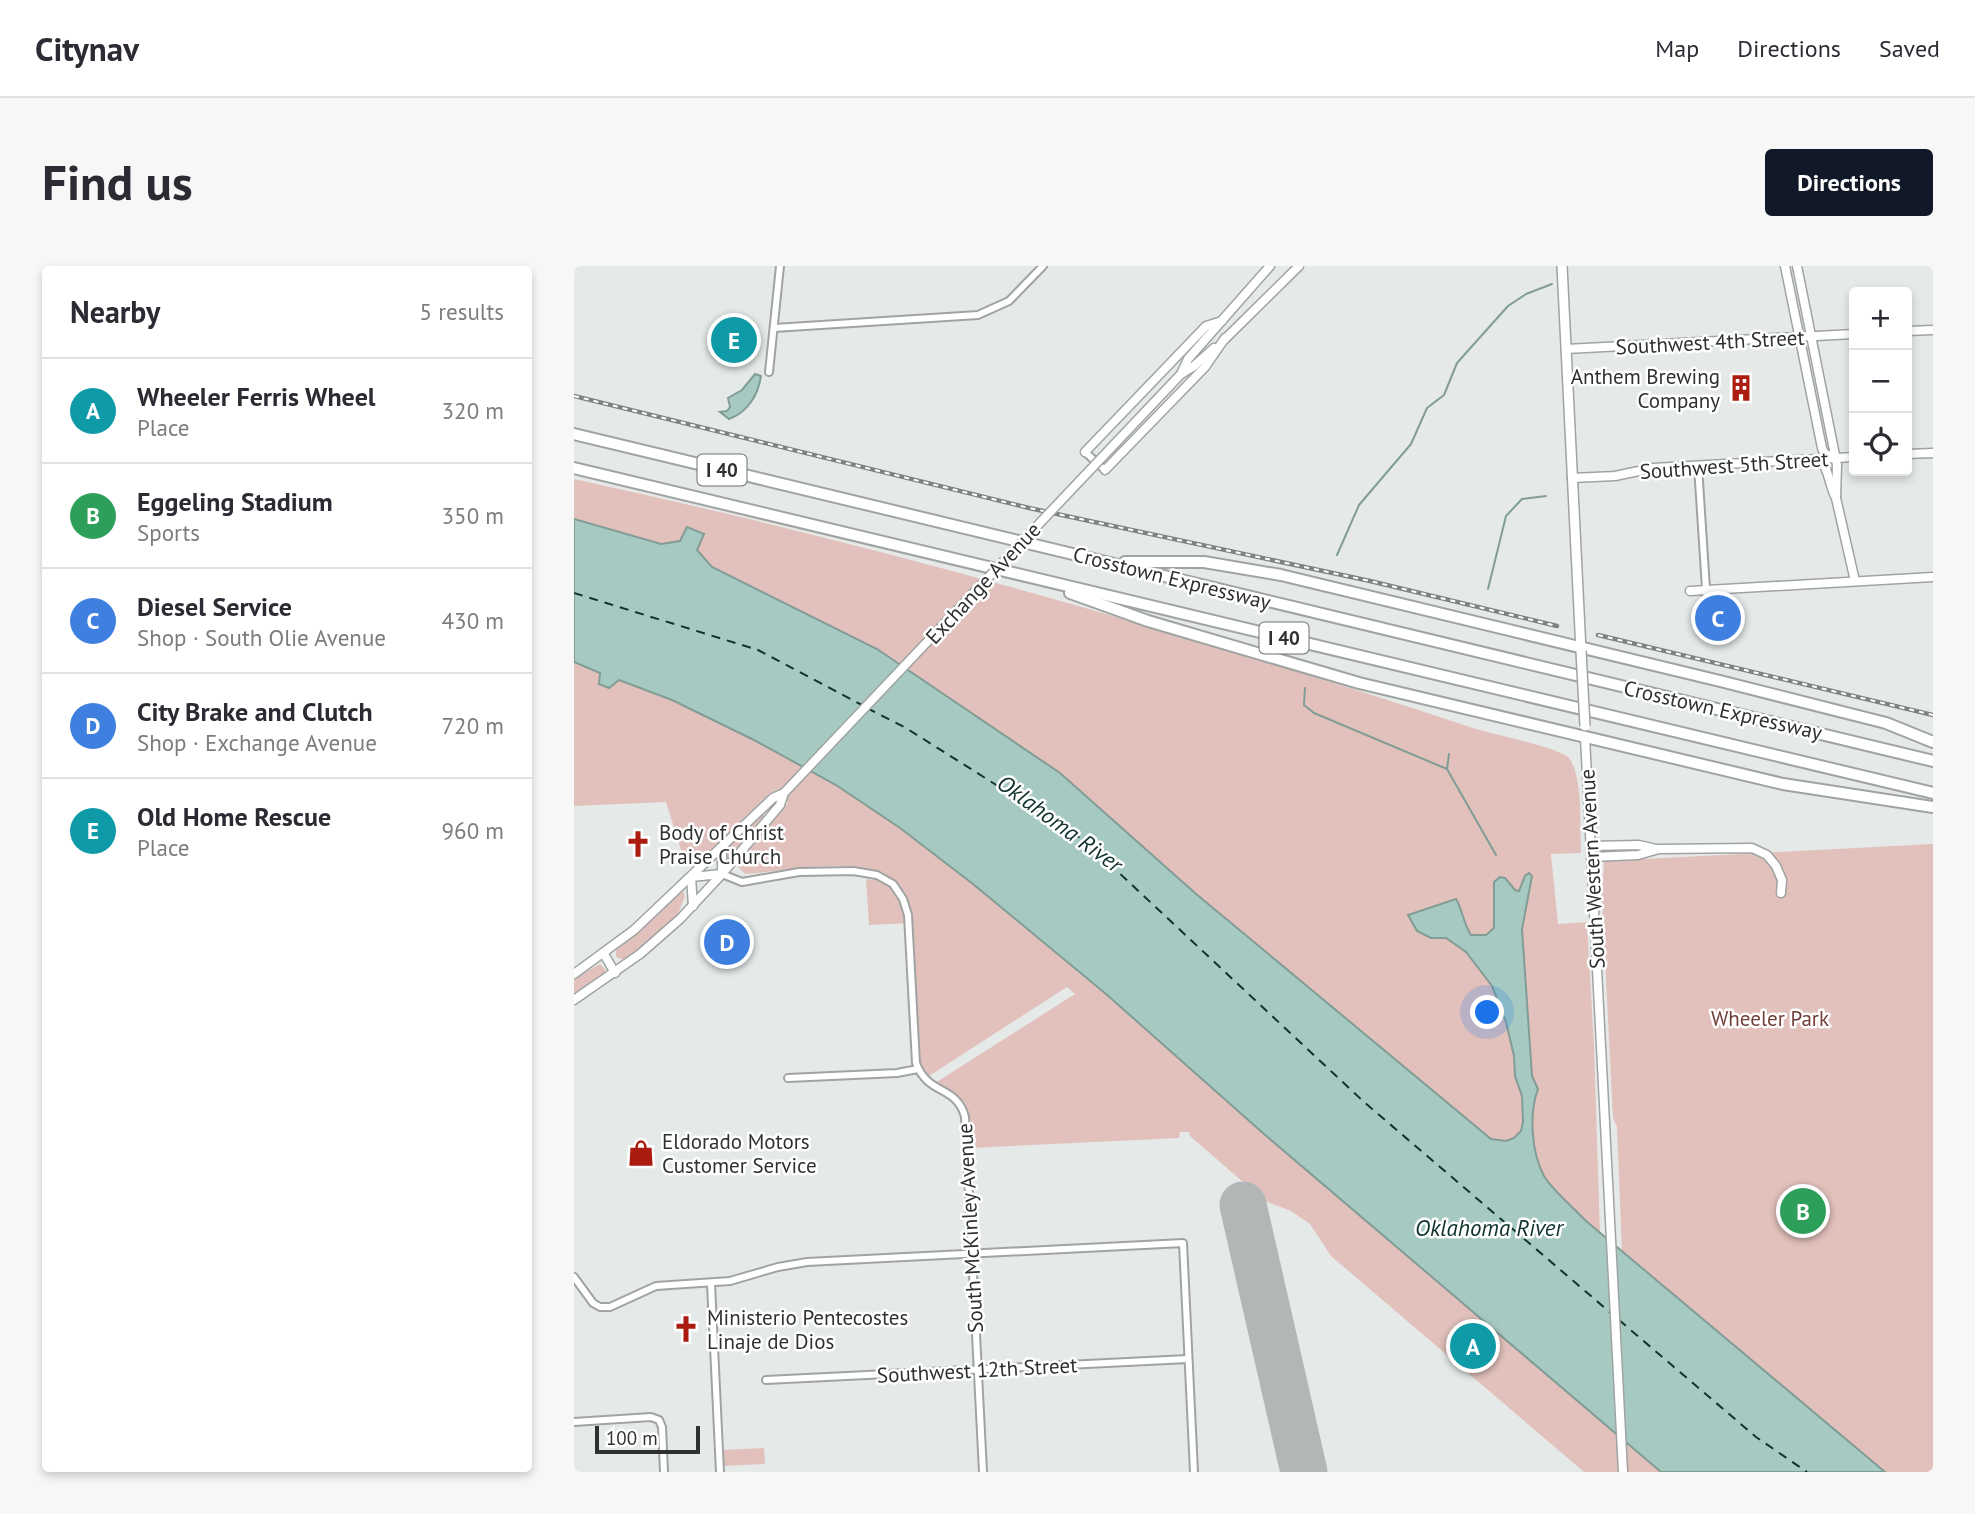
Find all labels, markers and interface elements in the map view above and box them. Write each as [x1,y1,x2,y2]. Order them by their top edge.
text: Citynav [35,27,139,70]
text: Map [1655,33,1699,64]
text: Directions [1737,33,1841,64]
text: Saved [1879,33,1940,64]
button: Directions [1765,149,1933,216]
text: Find us [42,150,193,214]
map controls [1849,287,1912,476]
button: + [1849,287,1912,350]
text: Nearby [70,292,160,331]
text: 5 results [420,297,504,326]
pin: E [711,314,757,366]
street label: Southwest 4th Street [1615,324,1805,360]
button: − [1849,350,1912,413]
place label: Anthem Brewing Company [1571,363,1720,414]
building icon: Anthem Brewing Company [1726,373,1756,403]
text: Wheeler Ferris Wheel [137,380,376,413]
text: A [86,396,100,425]
text: 320 m [442,396,504,425]
text: Place [137,413,190,442]
button: locate [1849,413,1912,476]
street label: Southwest 5th Street [1639,445,1829,485]
road number: I 40 [698,454,746,486]
text: Eggeling Stadium [137,485,333,518]
text: B [86,501,100,530]
text: 350 m [442,501,504,530]
street label: Exchange Avenue [920,516,1046,650]
text: Sports [137,518,200,547]
street label: Crosstown Expressway [1070,540,1274,616]
text: Diesel Service [137,590,292,623]
pin: C [1695,592,1741,644]
text: C [87,606,99,635]
text: 430 m [442,606,504,635]
road number: I 40 [1260,622,1308,654]
text: Shop · South Olie Avenue [137,623,386,652]
street label: Crosstown Expressway [1621,674,1825,746]
text: City Brake and Clutch [137,695,373,728]
text: D [86,711,100,740]
text: 720 m [442,711,504,740]
text: Shop · Exchange Avenue [137,728,377,757]
water label: Oklahoma River [992,768,1130,879]
street label: South Western Avenue [1573,768,1611,970]
text: Old Home Rescue [137,800,331,833]
text: E [87,816,99,845]
text: 960 m [442,816,504,845]
place label: Body of Christ Praise Church [659,819,784,870]
church icon: Body of Christ Praise Church [623,829,653,859]
text: Place [137,833,190,862]
pin: D [704,916,750,968]
your location [1470,995,1504,1029]
park label: Wheeler Park [1711,1005,1829,1032]
street label: South McKinley Avenue [951,1123,989,1333]
place label: Eldorado Motors Customer Service [662,1128,817,1179]
shop icon: Eldorado Motors Customer Service [626,1138,656,1168]
pin: B [1780,1185,1826,1237]
water label: Oklahoma River [1415,1213,1564,1242]
place label: Ministerio Pentecostes Linaje de Dios [707,1304,908,1355]
church icon: Ministerio Pentecostes Linaje de Dios [671,1314,701,1344]
pin: A [1450,1320,1496,1372]
street label: Southwest 12th Street [876,1351,1078,1389]
scale bar [595,1423,700,1455]
text: 100 m [606,1426,658,1450]

